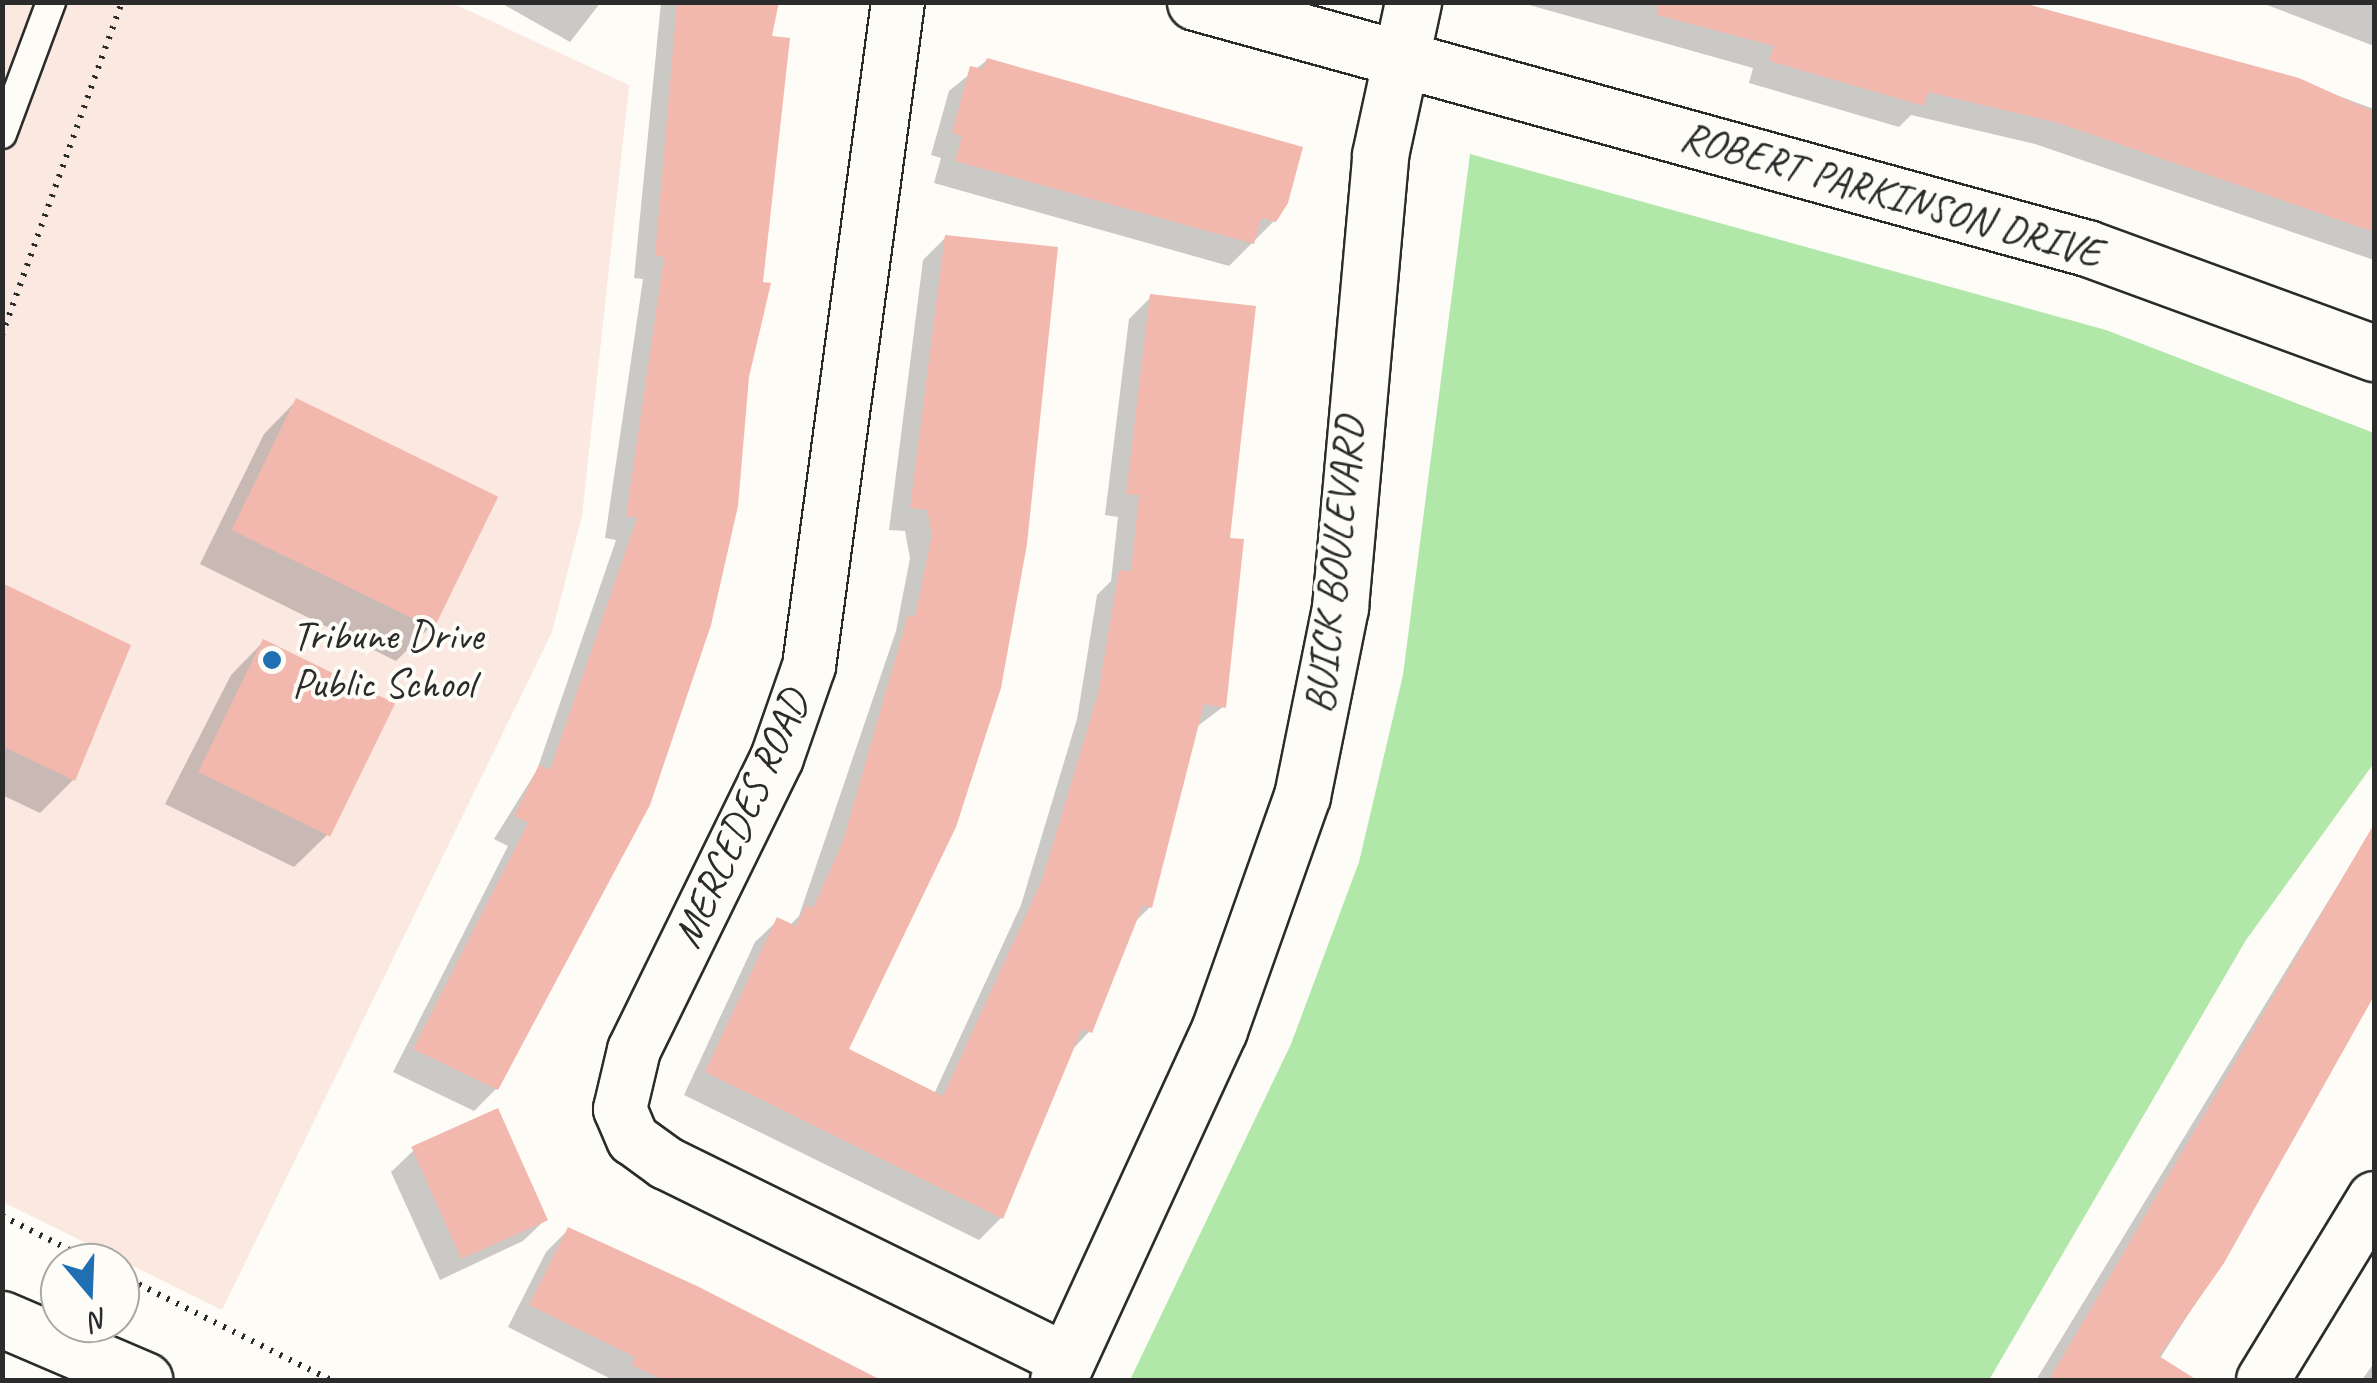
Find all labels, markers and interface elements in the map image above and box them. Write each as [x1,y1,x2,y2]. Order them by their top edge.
street label: ROBERT PARKINSON DRIVE [1674,110,2108,280]
street label: BUICK BOULEVARD [1294,415,1376,715]
place label: Tribune Drive Public School [292,611,483,710]
marker: Tribune Drive Public School [261,649,283,671]
street label: MERCEDES ROAD [661,682,821,956]
north arrow [40,1243,140,1343]
text: N [85,1301,113,1339]

